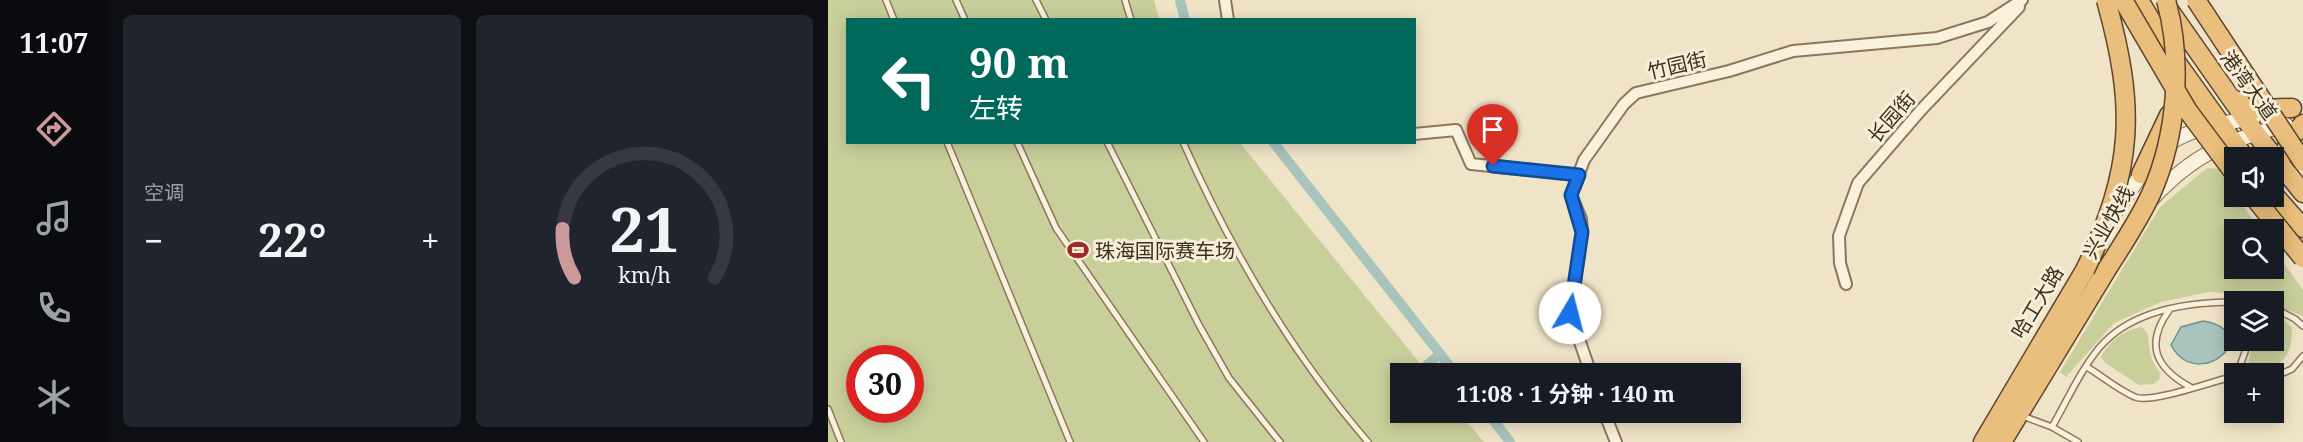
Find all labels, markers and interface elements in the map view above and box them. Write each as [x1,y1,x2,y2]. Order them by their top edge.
text: 11:07 [19,24,89,61]
text: 90 m [969,33,1069,90]
icon: left [870,42,948,120]
street label: 竹园街 [1645,45,1709,85]
street label: 港湾大道 [2215,45,2283,125]
street label: 长园街 [1861,86,1921,148]
text: 左转 [969,89,1023,126]
pin [1467,104,1518,166]
icon: directions [33,108,75,150]
icon: arrive [1476,113,1509,146]
map controls [2224,147,2284,423]
button: sound [2224,147,2284,207]
text: 空调 [144,179,184,206]
street label: 兴业快线 [2076,181,2140,263]
text: 21 [609,185,680,270]
icon: music [33,197,75,239]
text: 22° [258,209,327,270]
text: − [144,218,163,263]
text: + [421,218,439,263]
button: search [2224,219,2284,279]
place label: 珠海国际赛车场 [1095,237,1235,264]
sports icon: 珠海国际赛车场 [1066,238,1090,262]
text: km/h [618,260,671,289]
street label: 哈工大路 [2005,261,2069,343]
position arrow [1538,281,1602,345]
icon: phone [33,287,75,329]
button: layers [2224,291,2284,351]
speed limit sign: 30 [846,345,924,423]
button: + [2224,363,2284,423]
icon: climate [33,376,75,418]
text: 11:08 · 1 分钟 · 140 m [1456,378,1675,408]

